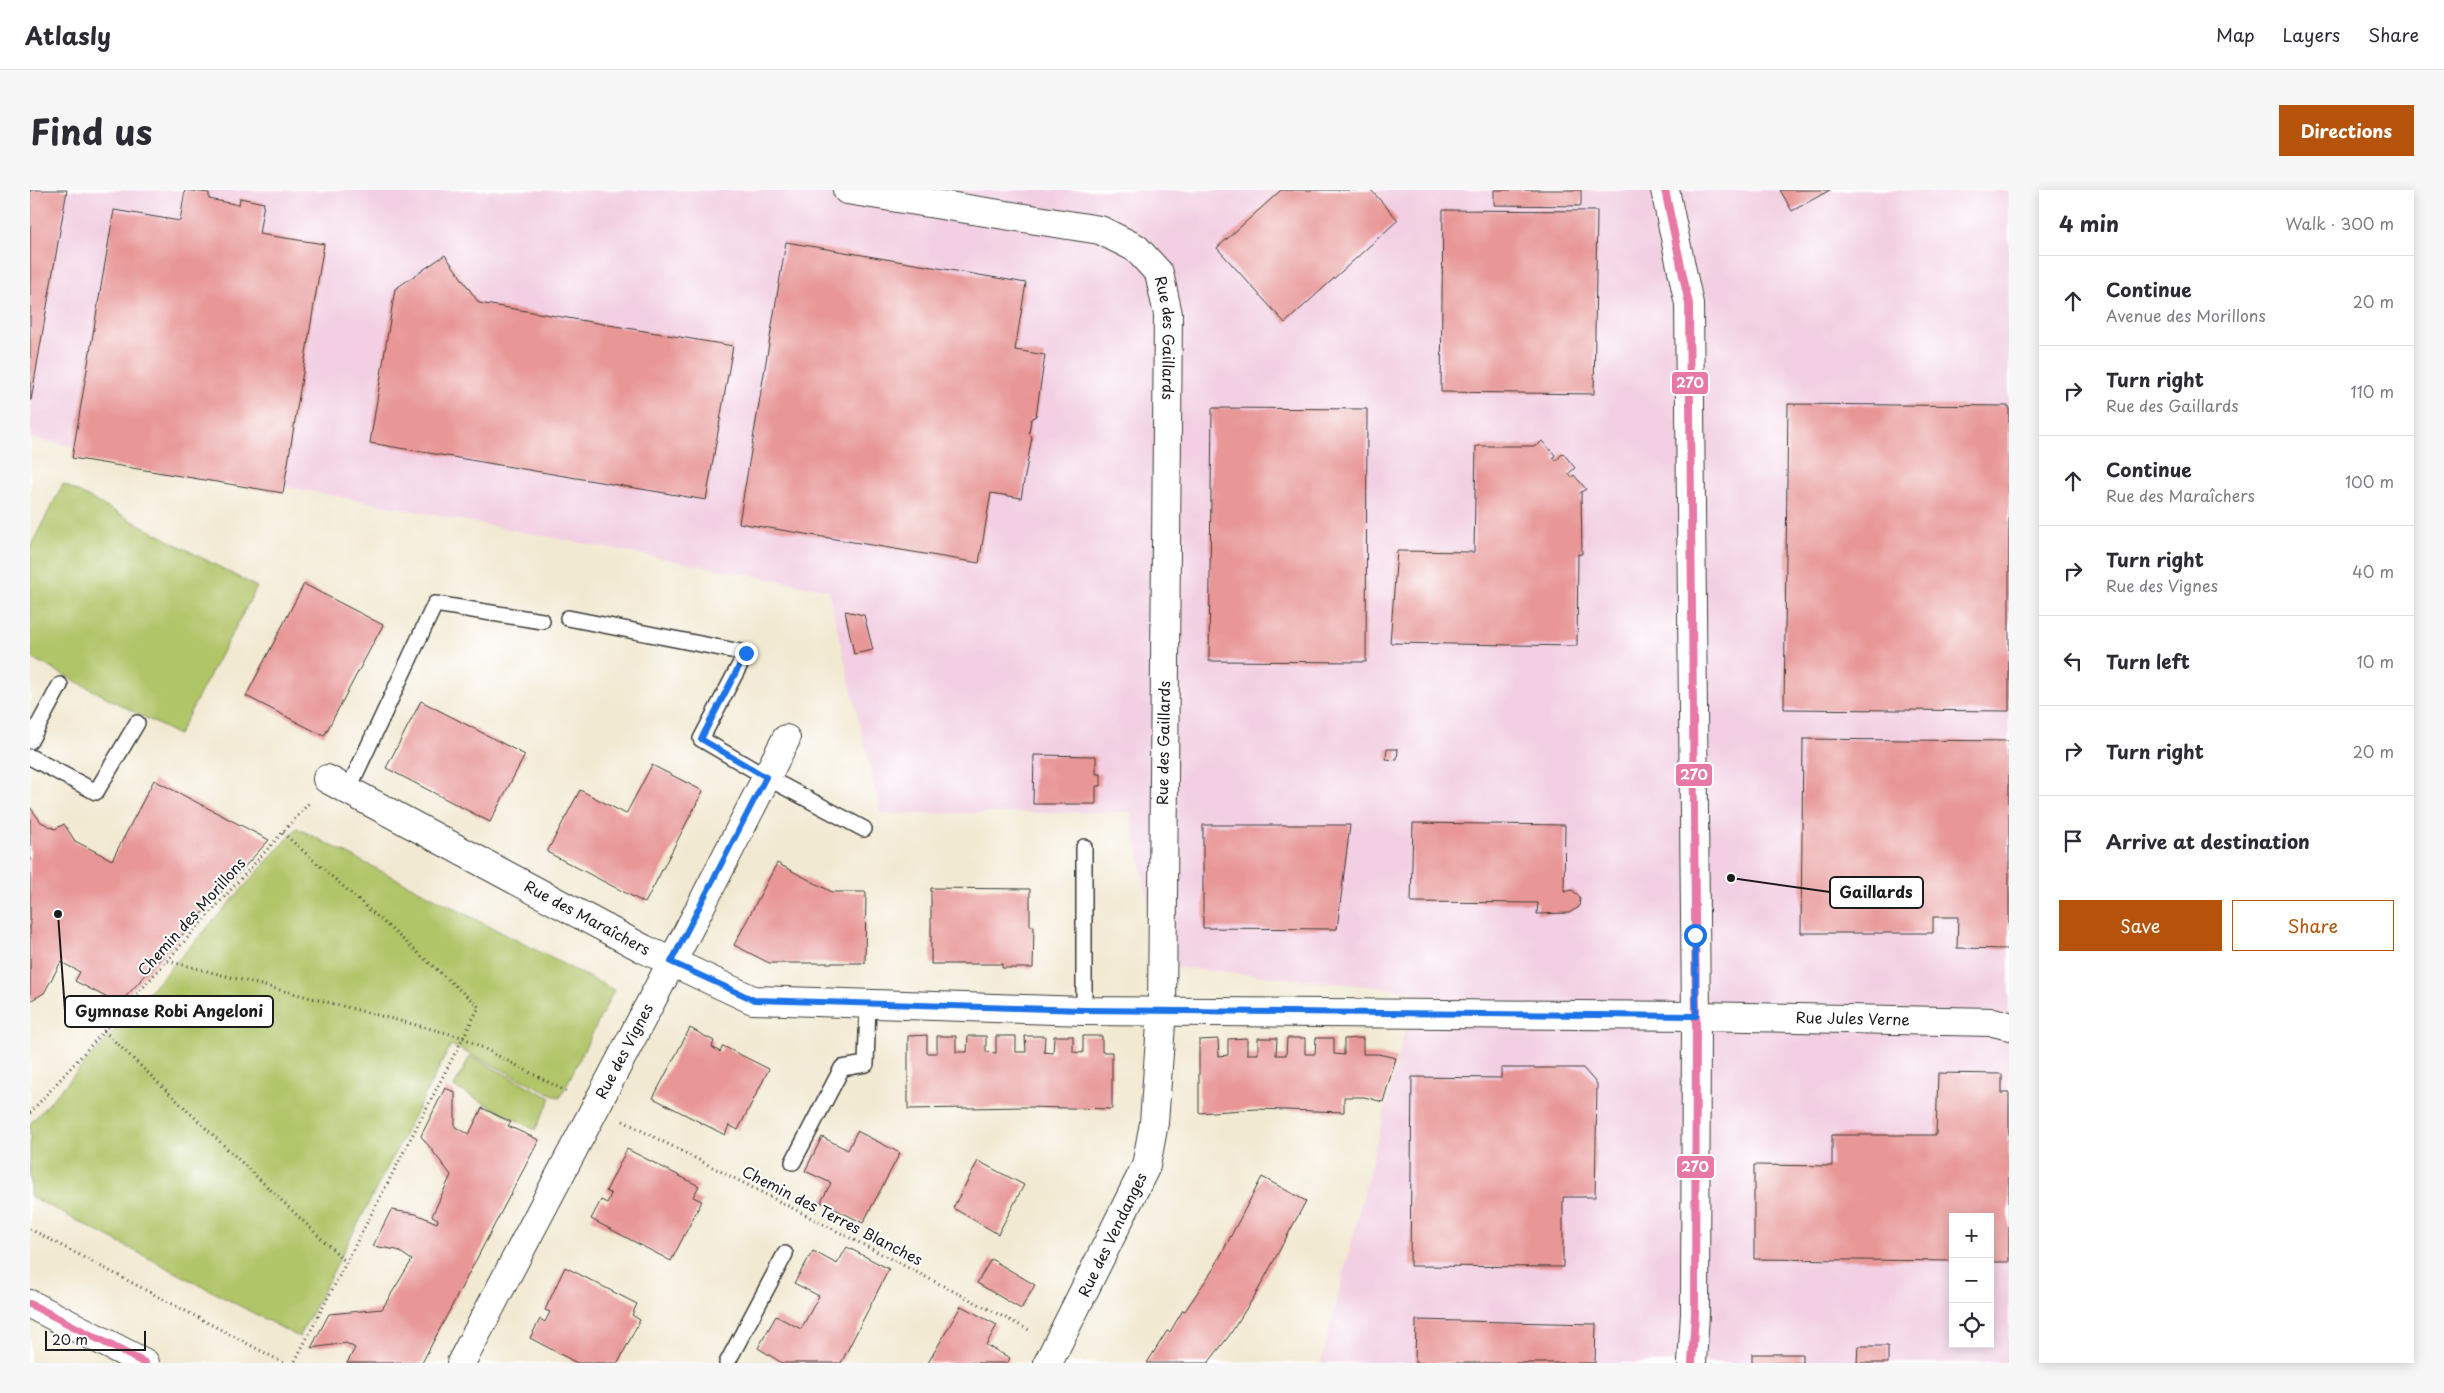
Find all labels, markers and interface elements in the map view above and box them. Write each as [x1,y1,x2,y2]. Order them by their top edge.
text: Atlasly [25,17,111,53]
text: Map [2216,21,2255,48]
text: Layers [2283,21,2340,48]
text: Share [2368,21,2419,48]
text: Find us [30,104,152,157]
button: Directions [2279,105,2414,156]
text: 4 min [2059,207,2119,239]
text: Walk · 300 m [2285,211,2394,235]
street label: Rue des Gaillards [1150,274,1181,400]
text: Continue [2106,275,2192,303]
icon: ahead [2059,287,2087,315]
text: 20 m [2353,289,2394,313]
text: Avenue des Morillons [2106,303,2266,327]
text: Turn right [2106,365,2204,393]
line badge: 270 [1671,371,1709,395]
text: 270 [1676,372,1704,393]
icon: right [2059,377,2087,405]
text: 110 m [2351,379,2394,403]
text: Rue des Gaillards [2106,393,2239,417]
text: Continue [2106,455,2192,483]
icon: ahead [2059,467,2087,495]
text: 100 m [2345,469,2394,493]
text: Rue des Maraîchers [2106,483,2255,507]
text: Turn right [2106,545,2204,573]
icon: right [2059,557,2087,585]
text: 40 m [2352,559,2394,583]
text: Rue des Vignes [2106,573,2218,597]
route end [735,642,758,665]
icon: left [2059,647,2087,675]
text: Turn left [2106,647,2190,675]
text: 10 m [2357,649,2394,673]
street label: Rue des Gaillards [1150,680,1175,805]
icon: right [2059,737,2087,765]
text: Turn right [2106,737,2204,765]
text: 20 m [2353,739,2394,763]
line badge: 270 [1675,763,1713,787]
text: 270 [1680,764,1708,785]
icon: arrive [2059,827,2087,855]
text: Arrive at destination [2106,827,2310,855]
street label: Chemin des Morillons [131,852,250,980]
street label: Rue des Maraîchers [521,874,654,960]
callout: Gaillards [1830,877,1923,908]
text: Gaillards [1839,879,1913,903]
button: Save [2059,900,2222,951]
button: Share [2232,900,2394,951]
route start [1684,924,1707,947]
callout: Gymnase Robi Angeloni [65,996,273,1027]
text: Gymnase Robi Angeloni [75,998,263,1022]
street label: Rue des Vignes [589,999,658,1103]
street label: Rue Jules Verne [1795,1005,1910,1030]
line badge: 270 [1676,1155,1715,1179]
text: 270 [1681,1156,1709,1177]
street label: Chemin des Terres Blanches [738,1159,927,1270]
street label: Rue des Vendanges [1072,1168,1152,1300]
map controls [1949,1213,1994,1348]
button: + [1949,1213,1994,1258]
button: − [1949,1258,1994,1303]
button: locate [1949,1303,1994,1348]
scale bar [45,1328,146,1351]
text: 20 m [52,1329,88,1350]

